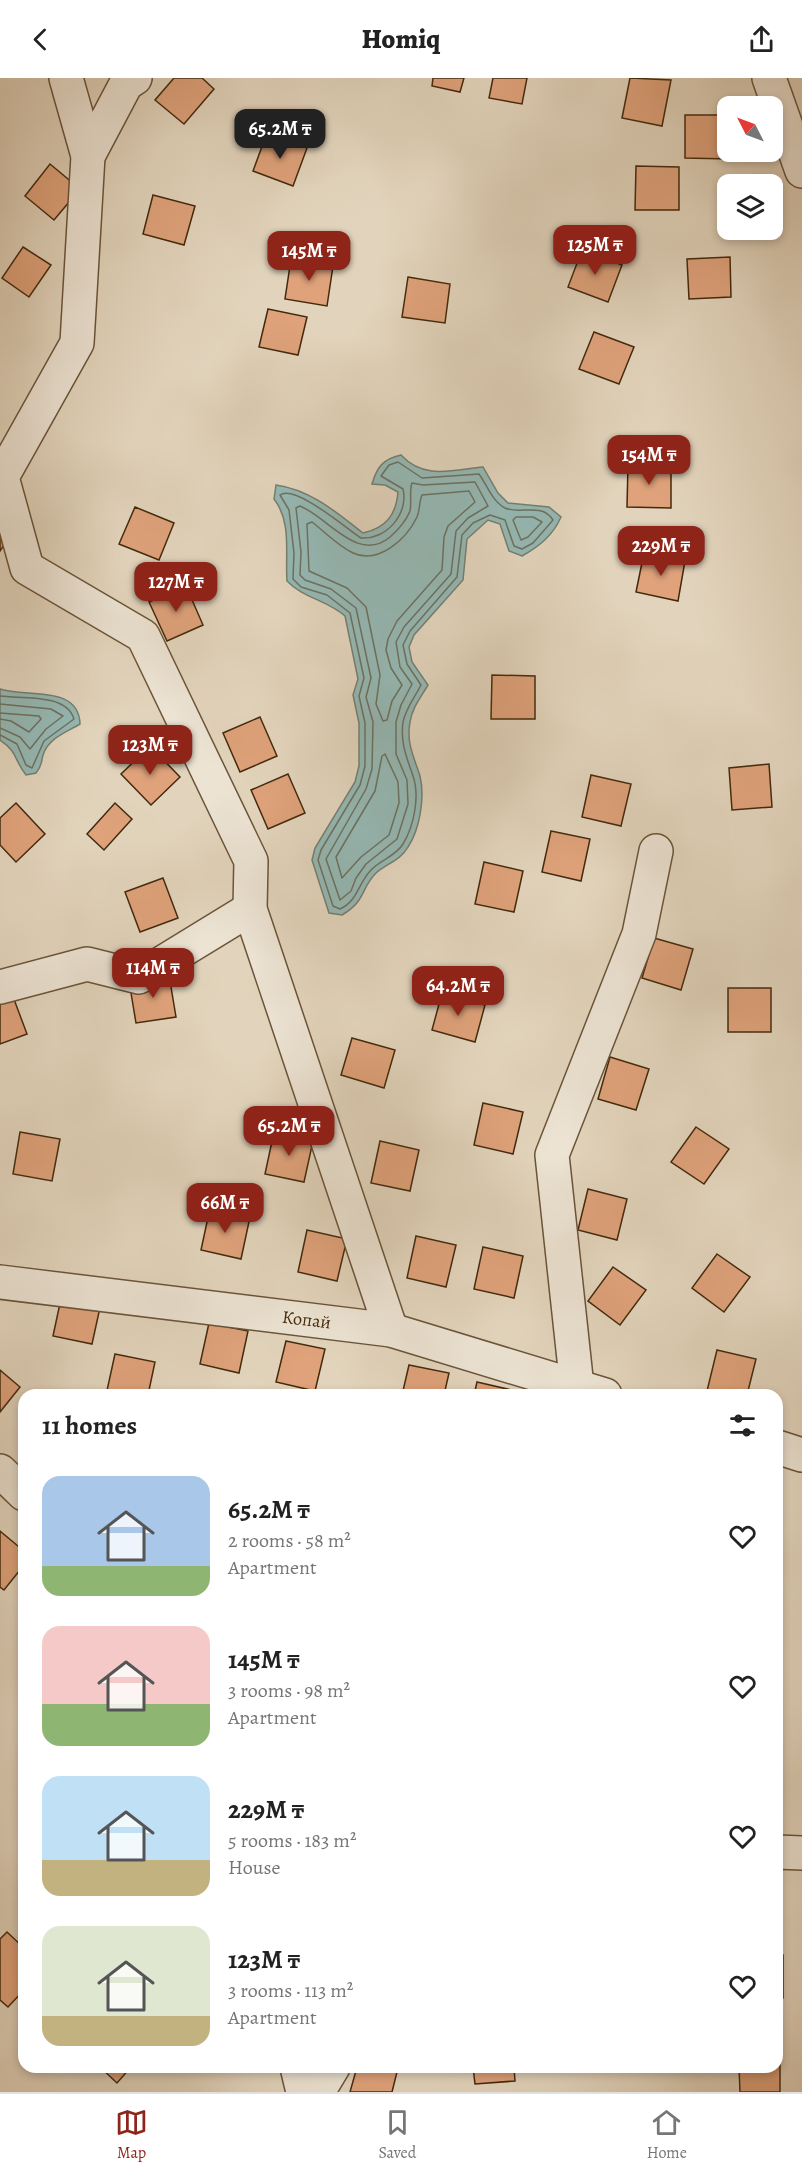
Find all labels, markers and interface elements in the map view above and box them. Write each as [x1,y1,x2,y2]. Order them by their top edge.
text: Homiq [362,21,440,57]
icon: back [24,23,57,56]
icon: share [745,23,778,56]
north arrow [717,96,783,162]
map controls [717,96,783,240]
pin: 65.2M ₸ [225,109,335,160]
text: 65.2M ₸ [248,115,312,142]
button: layers [717,174,783,240]
pin: 125M ₸ [546,225,644,276]
pin: 145M ₸ [260,231,358,282]
text: 125M ₸ [567,231,623,258]
text: 145M ₸ [281,237,337,264]
pin: 154M ₸ [600,435,698,486]
text: 154M ₸ [621,441,677,468]
pin: 229M ₸ [612,526,710,577]
text: 229M ₸ [632,532,690,559]
pin: 127M ₸ [127,562,225,613]
text: 127M ₸ [148,568,204,595]
pin: 123M ₸ [101,725,199,776]
text: 123M ₸ [122,731,178,758]
pin: 114M ₸ [104,948,202,999]
text: 114M ₸ [126,954,180,981]
pin: 64.2M ₸ [403,966,513,1017]
text: 64.2M ₸ [426,972,490,999]
pin: 65.2M ₸ [234,1106,344,1157]
text: 65.2M ₸ [257,1112,321,1139]
pin: 66M ₸ [183,1183,267,1234]
text: 66M ₸ [201,1189,249,1216]
street label: Копай [281,1305,333,1335]
text: 11 homes [42,1408,137,1443]
icon: filters [726,1409,759,1442]
text: 65.2M ₸ [228,1492,310,1527]
icon: home [90,1500,162,1572]
icon: heart [726,1520,759,1553]
text: 2 rooms · 58 m² [228,1527,351,1554]
text: Apartment [228,1554,317,1581]
text: 145M ₸ [228,1642,300,1677]
icon: home [90,1650,162,1722]
icon: heart [726,1670,759,1703]
text: 3 rooms · 98 m² [228,1677,350,1704]
text: Apartment [228,1704,317,1731]
text: 229M ₸ [228,1792,304,1827]
icon: home [90,1800,162,1872]
icon: heart [726,1820,759,1853]
text: 5 rooms · 183 m² [228,1827,357,1854]
text: House [228,1854,280,1881]
text: 123M ₸ [228,1942,300,1977]
icon: home [90,1950,162,2022]
icon: heart [726,1970,759,2003]
text: 3 rooms · 113 m² [228,1977,353,2004]
text: Apartment [228,2004,317,2031]
tab: Map [115,2106,148,2164]
tab: Saved [378,2106,416,2164]
tab: Home [647,2106,687,2164]

